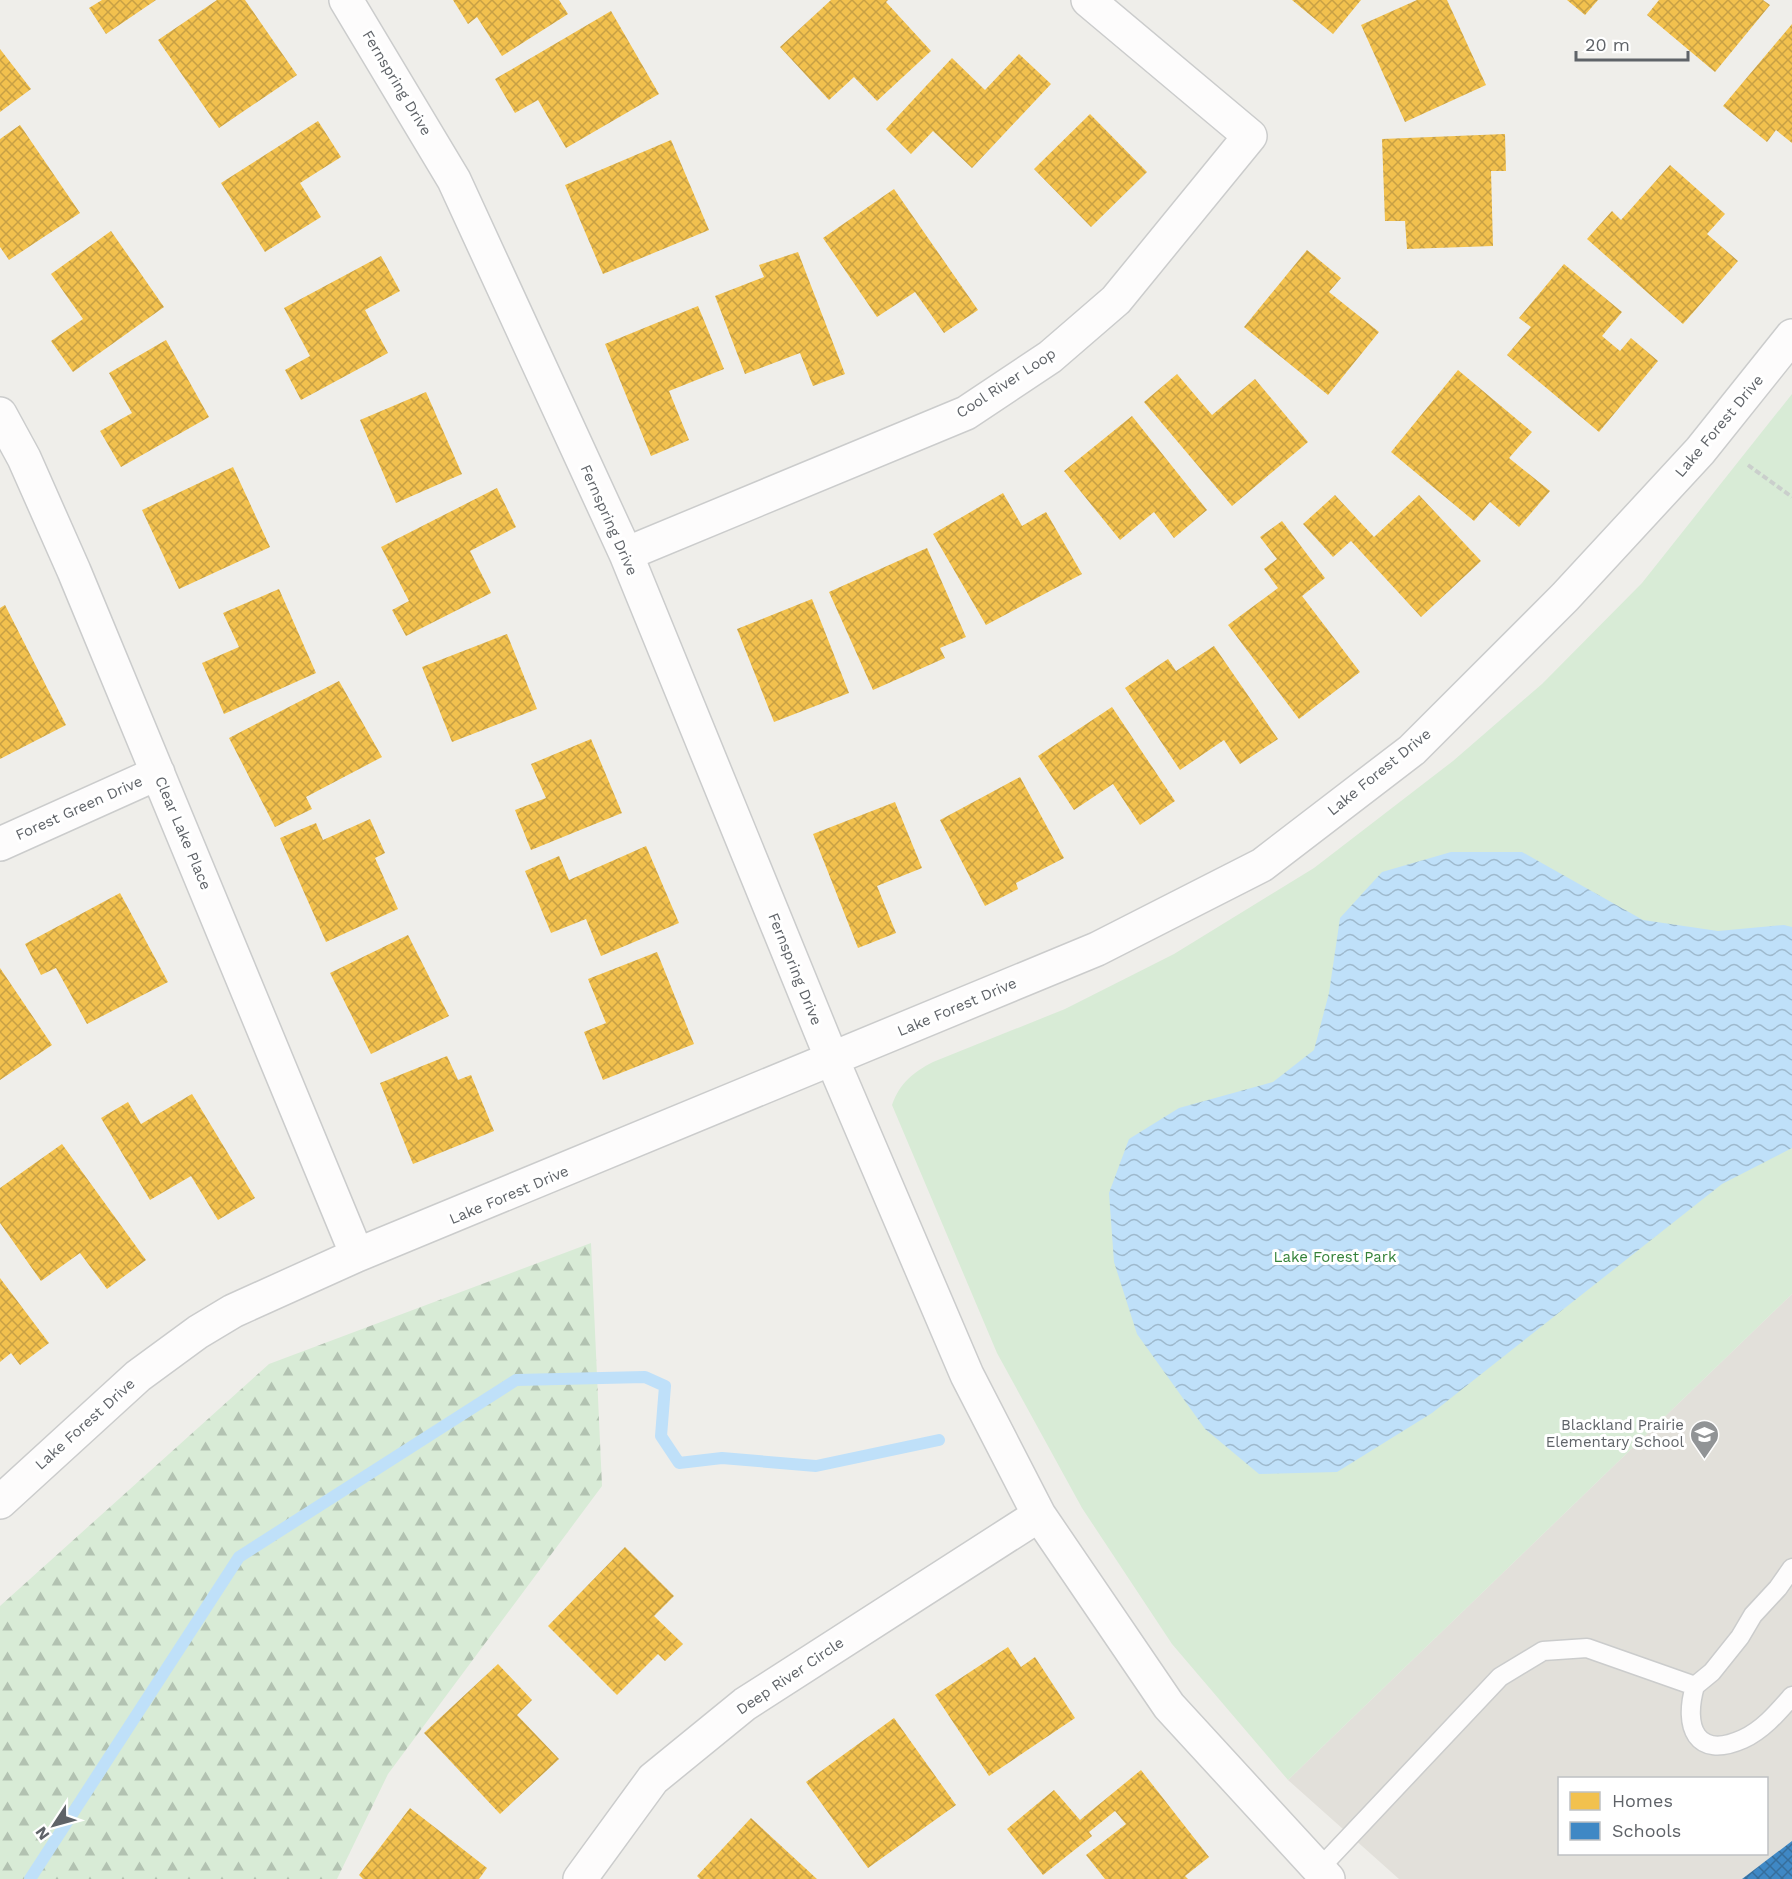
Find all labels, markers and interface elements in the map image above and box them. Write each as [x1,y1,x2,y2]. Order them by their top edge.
scale bar [1576,24,1688,62]
street label: Fernspring Drive [359,27,435,139]
text: 20 m [1585,34,1630,55]
street label: Cool River Loop [953,344,1059,422]
street label: Lake Forest Drive [1671,371,1767,481]
street label: Fernspring Drive [576,462,642,578]
street label: Lake Forest Drive [1324,725,1434,819]
street label: Forest Green Drive [13,772,145,844]
street label: Clear Lake Place [151,773,215,893]
street label: Fernspring Drive [764,910,826,1028]
street label: Lake Forest Drive [895,974,1019,1040]
street label: Lake Forest Drive [447,1162,571,1228]
park label: Lake Forest Park [1274,1248,1397,1266]
street label: Lake Forest Drive [31,1375,139,1473]
place label: Blackland Prairie Elementary School [1546,1416,1684,1451]
school or university icon: Blackland Prairie Elementary School [1689,1418,1721,1460]
street label: Deep River Circle [733,1633,847,1719]
legend [1558,1777,1768,1855]
text: Homes [1612,1790,1673,1811]
north arrow [24,1795,84,1855]
text: Schools [1612,1820,1681,1841]
text: N [31,1823,53,1844]

